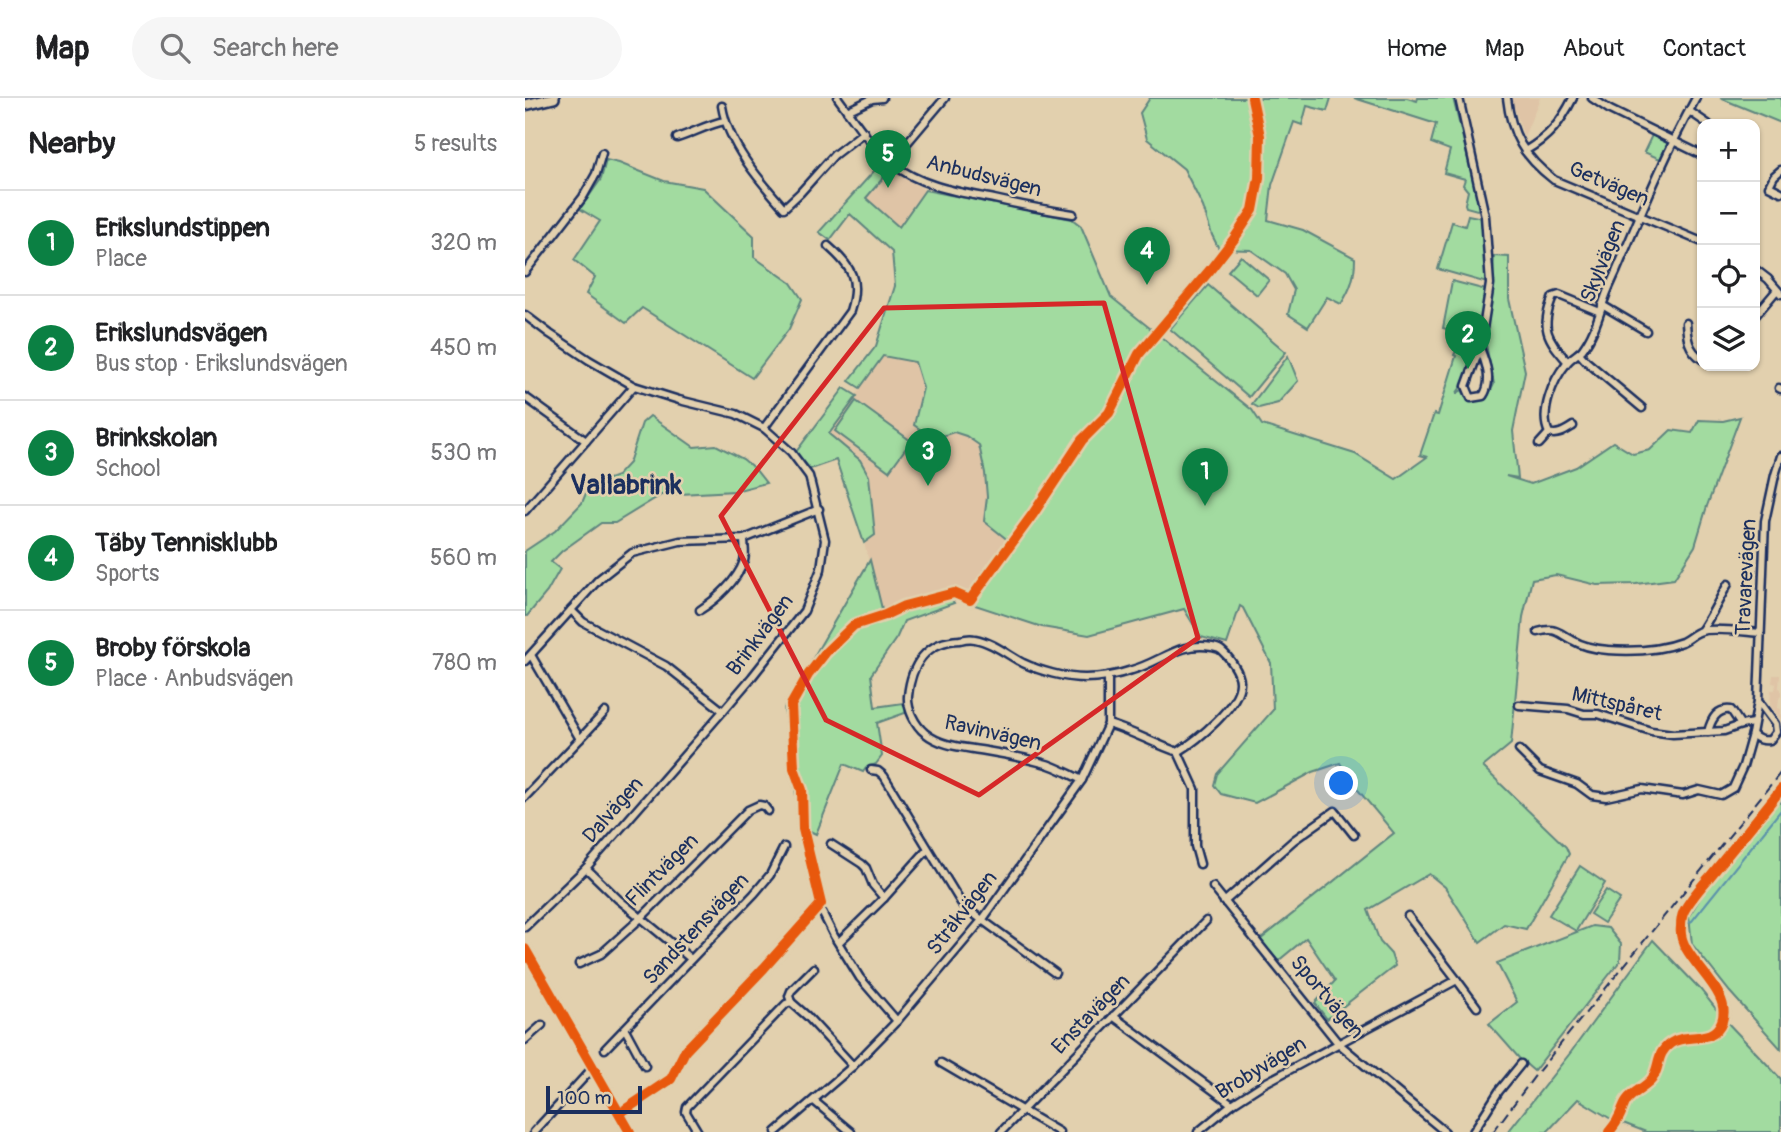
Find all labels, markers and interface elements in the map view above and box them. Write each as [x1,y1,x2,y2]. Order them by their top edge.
search box [132,17,622,80]
text: Map [35,28,90,69]
icon: search [156,29,194,67]
text: Search here [212,32,339,64]
text: Home [1386,34,1447,63]
text: Map [1485,34,1525,63]
text: About [1563,34,1625,63]
text: Contact [1663,34,1746,63]
map controls [1697,119,1760,371]
button: + [1697,119,1760,182]
text: Nearby [28,125,115,162]
text: 5 results [414,129,497,158]
pin: 5 [865,130,911,188]
street label: Anbudsvägen [924,149,1044,203]
street label: Getvägen [1565,155,1653,213]
button: − [1697,182,1760,245]
text: Erikslundstippen [95,212,270,244]
street label: Skylvägen [1574,216,1632,306]
pin: 4 [1124,227,1170,285]
text: 1 [47,228,56,257]
text: 320 m [430,228,497,257]
text: Place [95,244,147,273]
button: locate [1697,245,1760,308]
button: layers [1697,308,1760,371]
pin: 2 [1445,311,1491,369]
text: Erikslundsvägen [95,317,267,349]
text: 2 [45,333,57,362]
text: 450 m [430,333,497,362]
text: Bus stop · Erikslundsvägen [95,349,348,378]
text: Brinkskolan [95,422,218,454]
pin: 3 [905,428,951,486]
text: 3 [45,438,57,467]
text: 530 m [431,438,497,467]
pin: 1 [1182,448,1228,506]
text: School [95,454,161,483]
district label: Vallabrink [570,468,682,503]
street label: Travarevägen [1729,518,1763,636]
text: Täby Tennisklubb [95,527,278,559]
text: 4 [44,543,58,572]
text: 560 m [430,543,497,572]
text: Sports [95,559,159,588]
street label: Brinkvägen [721,589,799,681]
text: Broby förskola [95,632,251,664]
text: 5 [45,648,57,677]
text: 780 m [432,648,497,677]
text: Place · Anbudsvägen [95,664,293,693]
street label: Mittspåret [1569,681,1665,728]
street label: Ravinvägen [942,709,1044,757]
your location [1324,766,1358,800]
street label: Dalvägen [577,771,649,849]
street label: Flintvägen [620,828,704,912]
street label: Stråkvägen [921,865,1003,961]
street label: Sandstensvägen [637,867,755,991]
street label: Sportvägen [1284,950,1370,1044]
street label: Enstavägen [1046,968,1136,1060]
street label: Brobyvägen [1211,1030,1311,1106]
scale bar [546,1083,642,1115]
text: 100 m [557,1086,611,1110]

